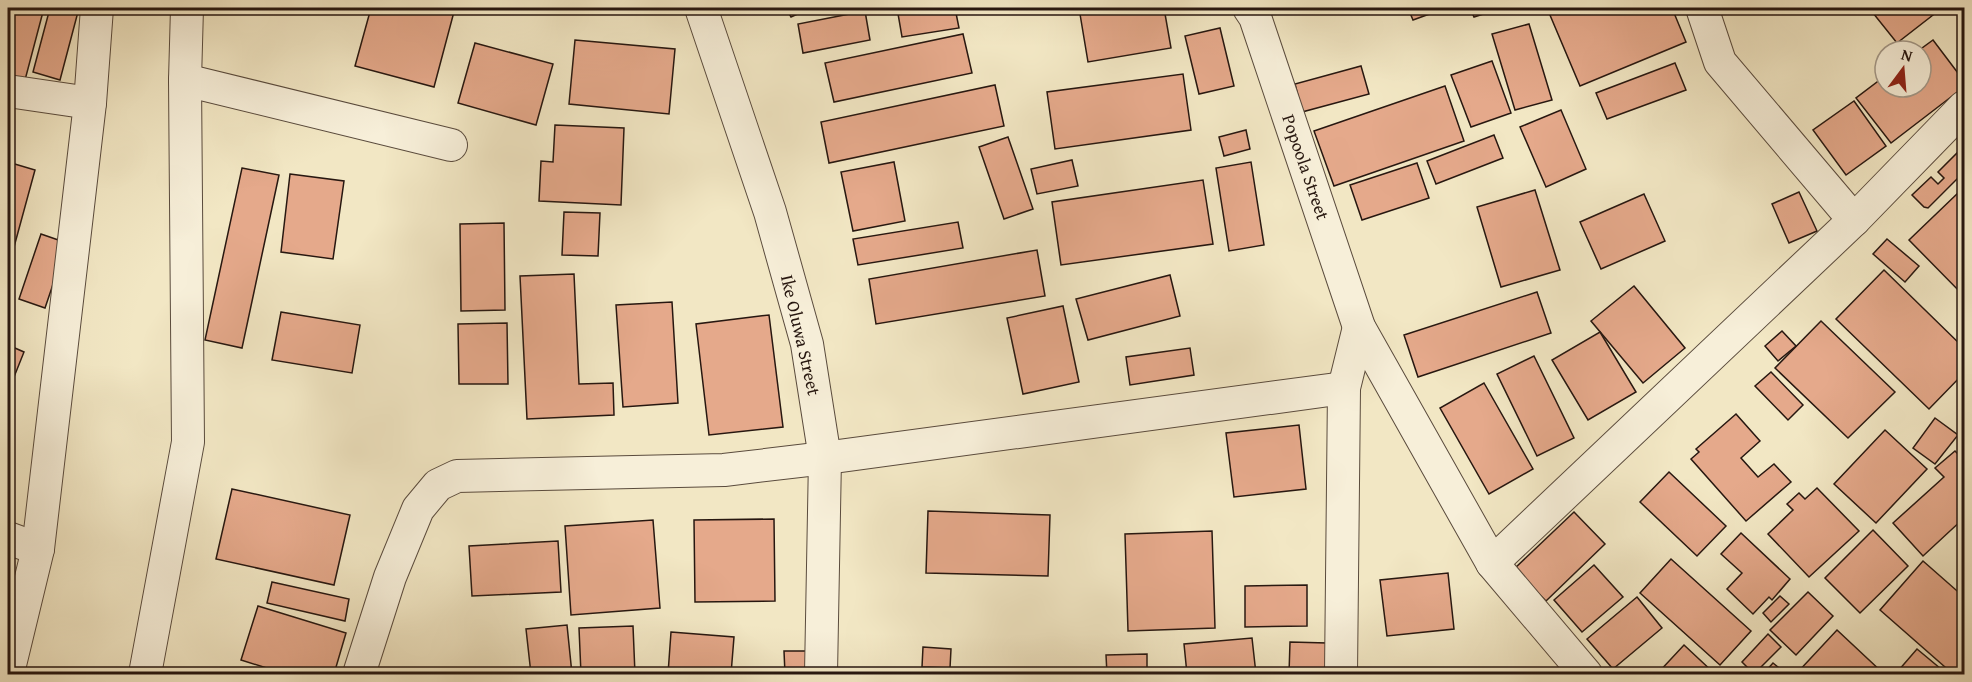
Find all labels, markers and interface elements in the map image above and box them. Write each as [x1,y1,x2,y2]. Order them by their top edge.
north arrow [1873,39,1933,99]
text: N [1899,42,1916,68]
street label: Popoola Street [1275,111,1337,224]
street label: Ike Oluwa Street [774,272,828,399]

